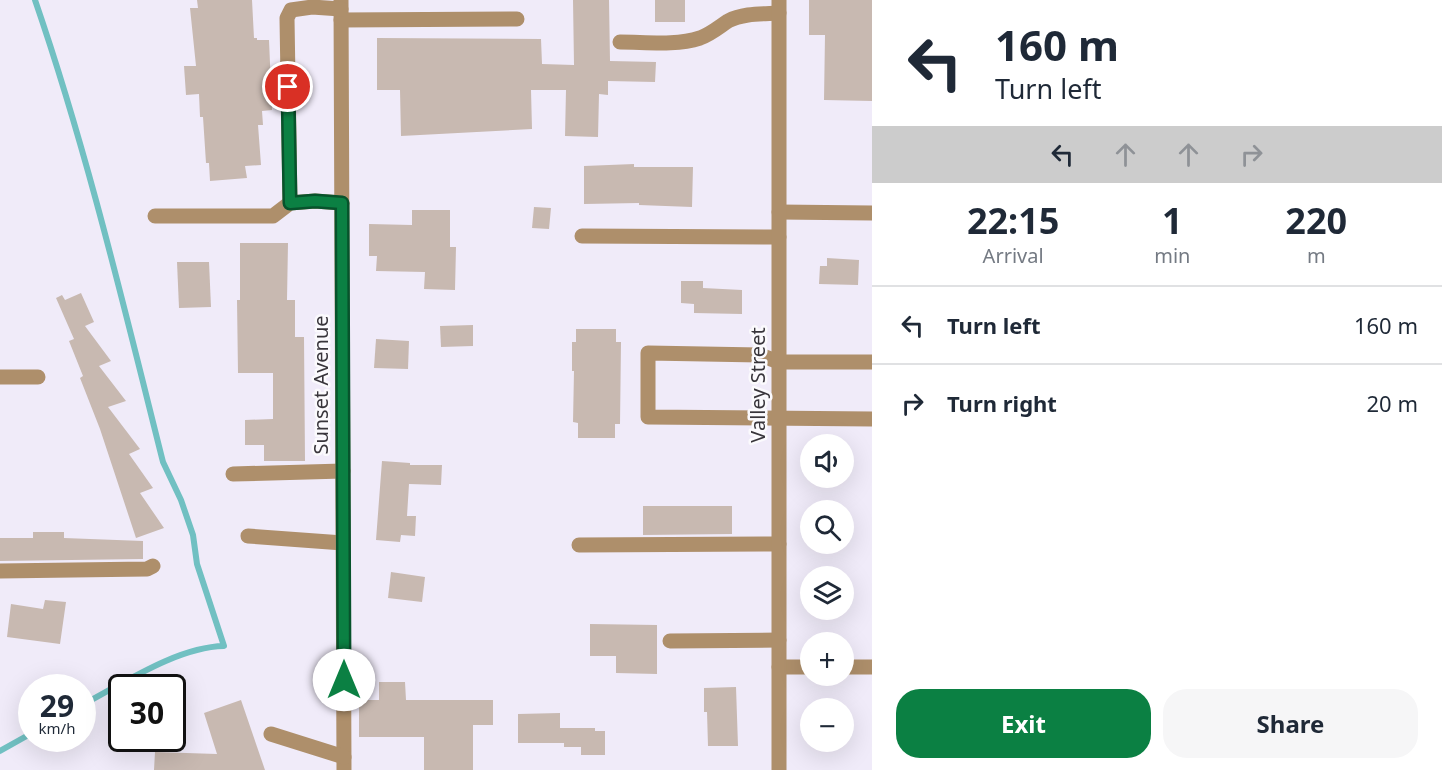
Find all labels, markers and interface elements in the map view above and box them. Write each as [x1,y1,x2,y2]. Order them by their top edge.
text: 160 m [995,16,1119,73]
icon: left [896,24,974,102]
pin [262,61,313,112]
icon: arrive [271,70,304,103]
text: Turn left [995,70,1101,107]
icon: left [1046,138,1079,171]
icon: ahead [1109,138,1142,171]
icon: ahead [1172,138,1205,171]
icon: right [1235,138,1268,171]
text: 22:15 [967,196,1059,245]
text: 1 [1162,196,1183,245]
text: 220 [1285,196,1347,245]
text: Arrival [983,242,1044,269]
text: min [1154,242,1190,269]
text: m [1307,242,1326,269]
icon: left [896,309,929,342]
text: Turn left [947,310,1041,340]
text: 160 m [1354,310,1418,340]
street label: Sunset Avenue [307,315,334,455]
street label: Valley Street [744,327,771,443]
icon: right [896,387,929,420]
text: Turn right [947,388,1057,418]
text: 20 m [1367,388,1418,418]
map controls [800,434,854,752]
button: sound [800,434,854,488]
button: search [800,500,854,554]
button: layers [800,566,854,620]
button: + [800,632,854,686]
position arrow [312,648,376,712]
speed limit sign: 30 [108,674,186,752]
text: 29 [40,685,74,726]
button: Exit [896,689,1151,758]
button: Share [1163,689,1418,758]
button: − [800,698,854,752]
text: km/h [39,718,75,738]

